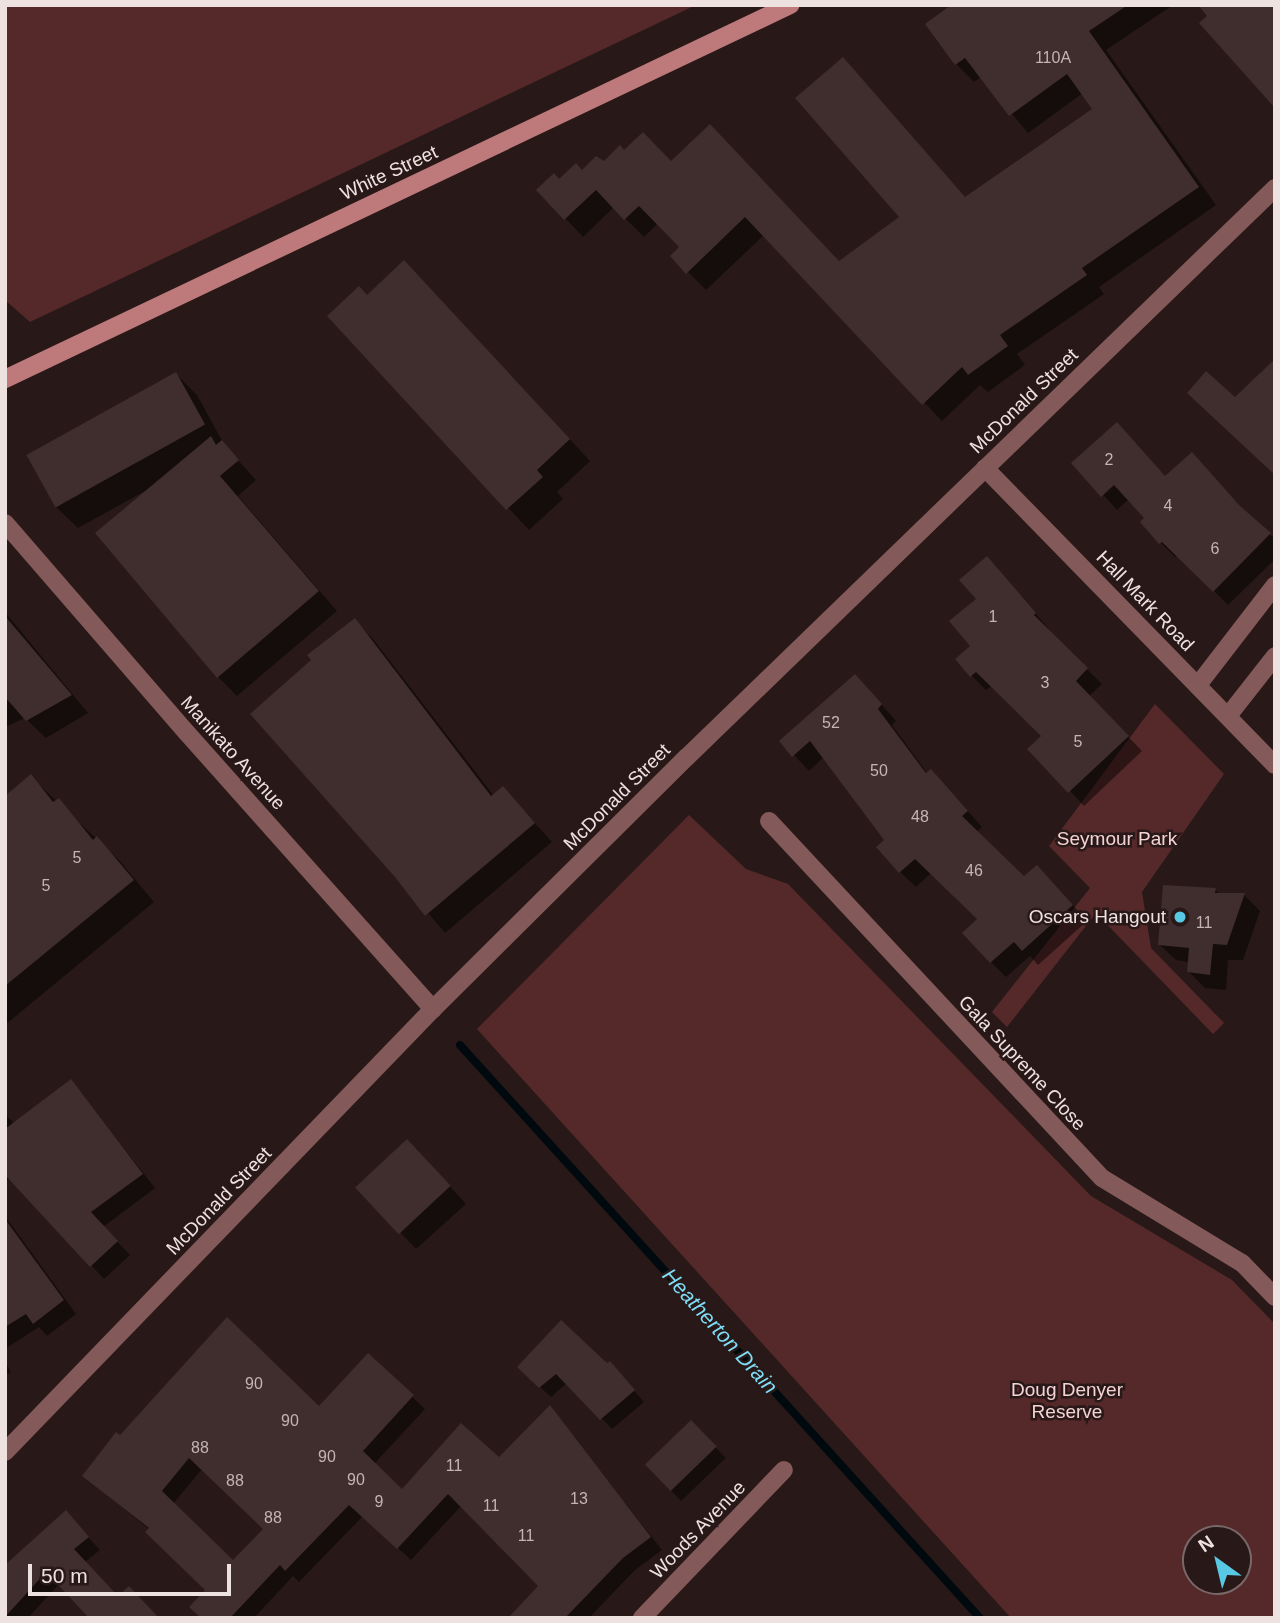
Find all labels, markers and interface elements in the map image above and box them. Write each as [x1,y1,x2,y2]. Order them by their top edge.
house number: 110A [1035,48,1071,68]
street label: White Street [337,141,441,205]
street label: McDonald Street [965,344,1083,458]
house number: 2 [1105,450,1113,470]
house number: 4 [1164,496,1172,516]
house number: 6 [1211,539,1219,559]
street label: Hall Mark Road [1091,546,1199,656]
house number: 1 [989,607,997,627]
house number: 3 [1041,673,1049,693]
street label: Manikato Avenue [176,691,290,815]
house number: 52 [822,713,840,733]
house number: 5 [1074,732,1082,752]
street label: McDonald Street [559,739,675,855]
house number: 50 [870,761,888,781]
house number: 48 [911,807,929,827]
park label: Seymour Park [1057,828,1177,850]
house number: 5 [73,848,81,868]
house number: 46 [965,861,983,881]
house number: 5 [42,876,50,896]
place label: Oscars Hangout [1029,906,1166,928]
marker: Oscars Hangout [1172,909,1188,925]
house number: 11 [1196,913,1212,933]
street label: Gala Supreme Close [954,991,1090,1135]
street label: McDonald Street [162,1142,276,1260]
water label: Heatherton Drain [657,1263,783,1399]
house number: 90 [245,1374,263,1394]
park label: Doug Denyer Reserve [1011,1379,1123,1423]
house number: 90 [281,1411,299,1431]
house number: 88 [191,1438,209,1458]
house number: 90 [318,1447,336,1467]
house number: 11 [446,1456,462,1476]
house number: 90 [347,1470,365,1490]
house number: 88 [226,1471,244,1491]
street label: Woods Avenue [645,1476,751,1584]
house number: 13 [570,1489,588,1509]
house number: 9 [375,1492,383,1512]
house number: 11 [483,1496,499,1516]
house number: 88 [264,1508,282,1528]
north arrow [1182,1525,1252,1595]
house number: 11 [518,1526,534,1546]
text: N [1195,1531,1218,1556]
scale bar [32,1550,234,1594]
text: 50 m [41,1564,88,1587]

